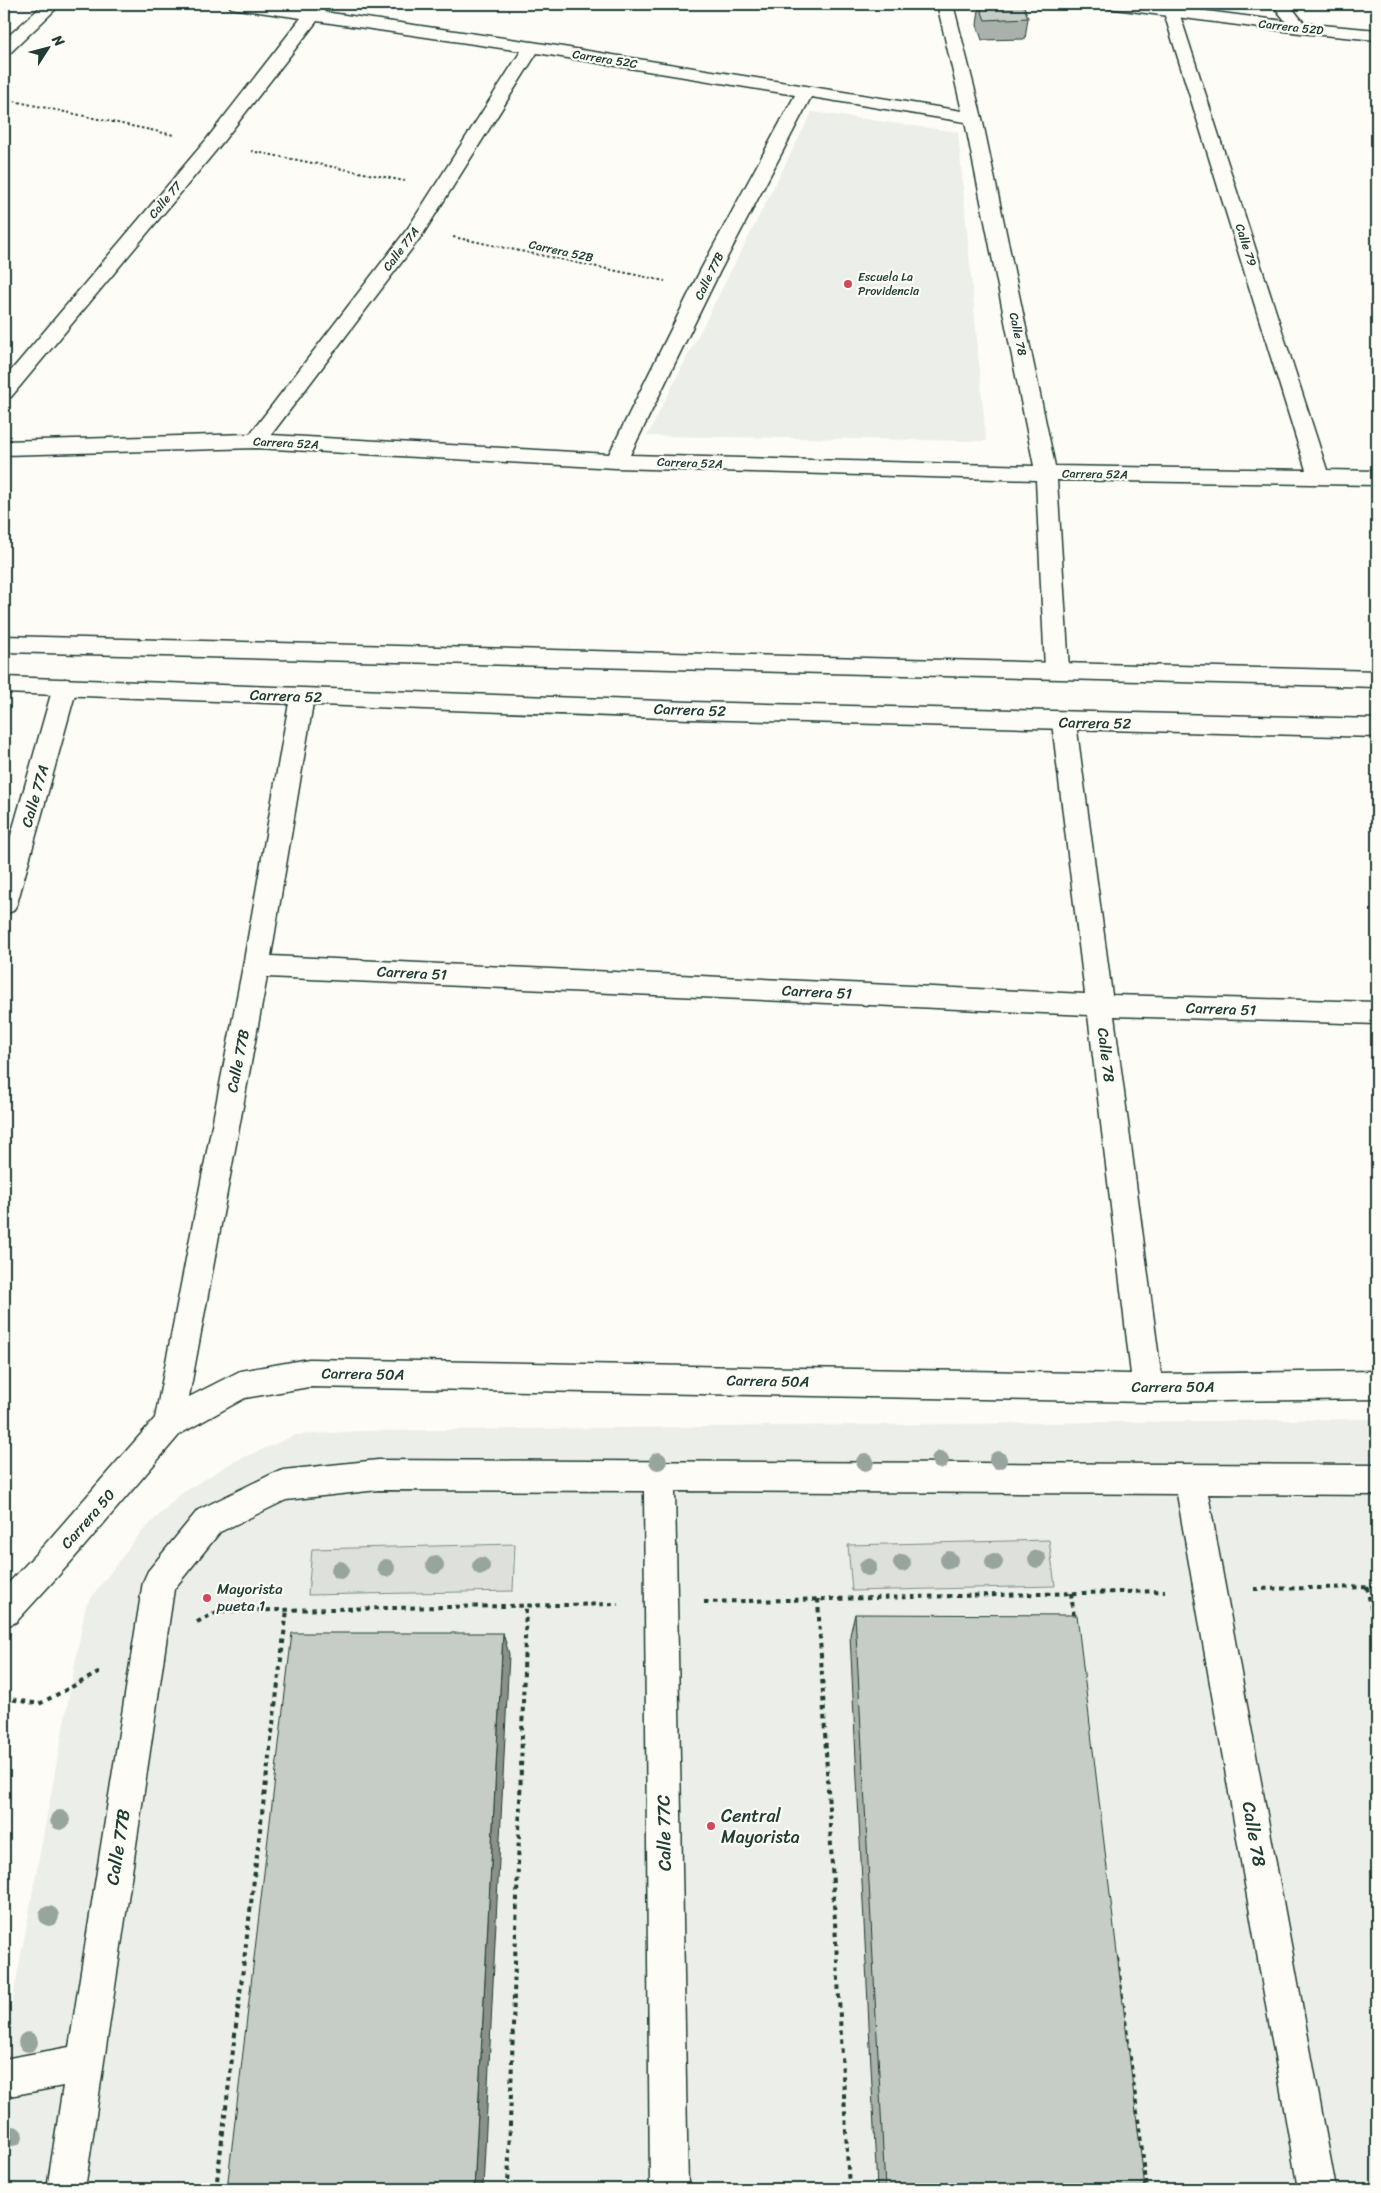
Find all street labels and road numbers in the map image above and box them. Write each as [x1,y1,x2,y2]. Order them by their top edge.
street label: Carrera 52D [1258,13,1325,41]
street label: Carrera 52C [571,43,639,75]
street label: Calle 77 [143,175,188,224]
street label: Calle 79 [1229,221,1263,269]
street label: Calle 77A [377,222,425,276]
street label: Carrera 52B [527,233,596,269]
street label: Calle 77B [688,248,730,304]
street label: Calle 78 [1003,310,1033,358]
street label: Carrera 52A [253,430,320,456]
street label: Carrera 52A [657,451,723,475]
street label: Carrera 52A [1062,462,1128,486]
street label: Carrera 52 [249,682,323,710]
street label: Carrera 52 [653,696,727,724]
street label: Carrera 52 [1059,709,1132,737]
street label: Calle 77A [14,762,56,830]
street label: Carrera 51 [376,958,448,988]
street label: Carrera 51 [781,977,853,1007]
street label: Carrera 51 [1186,995,1256,1023]
street label: Calle 78 [1090,1026,1122,1084]
street label: Calle 77B [219,1027,257,1095]
street label: Carrera 50A [321,1360,405,1388]
street label: Carrera 50A [726,1367,810,1395]
street label: Carrera 50A [1132,1374,1214,1400]
street label: Carrera 50 [54,1483,122,1555]
street label: Calle 77C [647,1794,681,1871]
street label: Calle 78 [1233,1799,1275,1869]
street label: Calle 77B [96,1807,140,1887]

